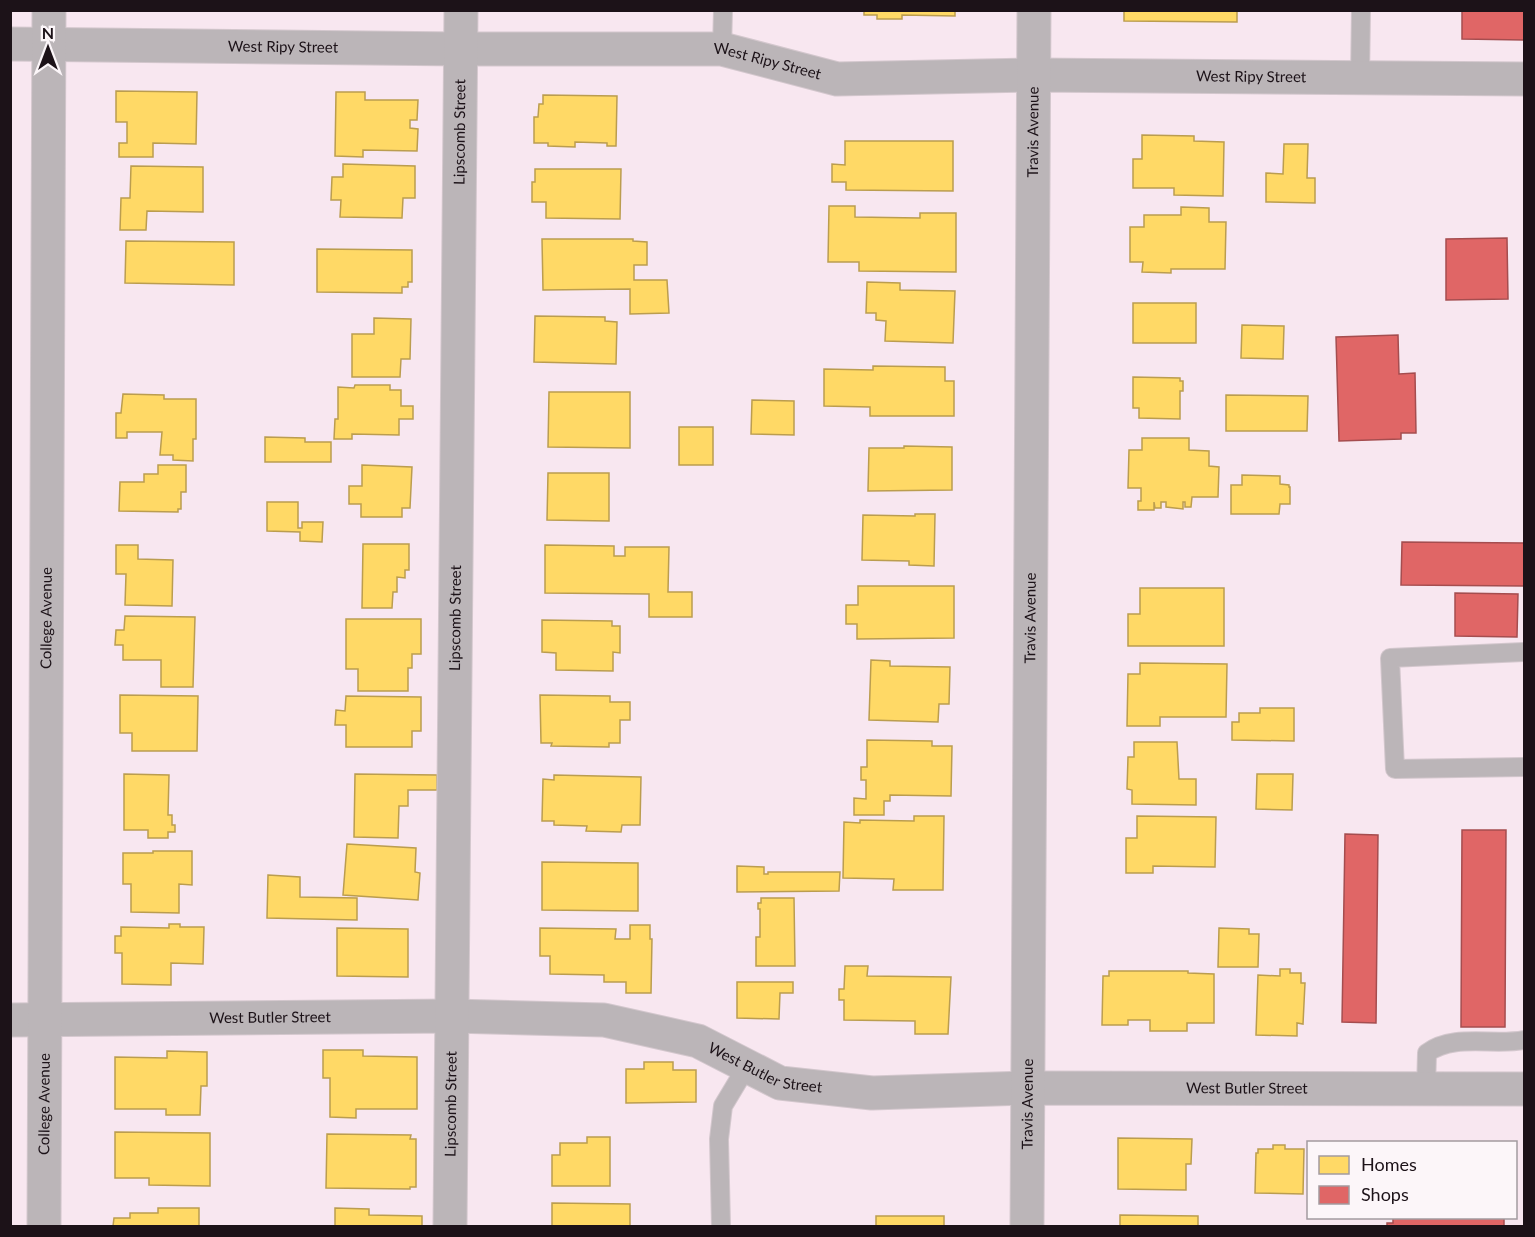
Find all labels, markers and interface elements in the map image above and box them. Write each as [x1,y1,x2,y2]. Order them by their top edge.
north arrow [18,18,78,78]
text: N [42,23,54,42]
street label: West Ripy Street [228,36,339,56]
street label: West Ripy Street [714,39,824,83]
street label: West Ripy Street [1196,66,1307,85]
street label: Lipscomb Street [449,78,468,185]
street label: Travis Avenue [1023,87,1042,177]
street label: Lipscomb Street [445,564,464,671]
street label: College Avenue [36,567,55,669]
street label: Travis Avenue [1020,572,1039,663]
street label: West Butler Street [209,1007,332,1026]
street label: West Butler Street [706,1038,824,1096]
street label: Lipscomb Street [441,1050,460,1157]
street label: College Avenue [34,1053,53,1155]
street label: Travis Avenue [1017,1058,1036,1149]
street label: West Butler Street [1186,1078,1308,1097]
legend [1307,1141,1517,1219]
text: Homes [1361,1153,1417,1175]
text: Shops [1361,1183,1409,1205]

